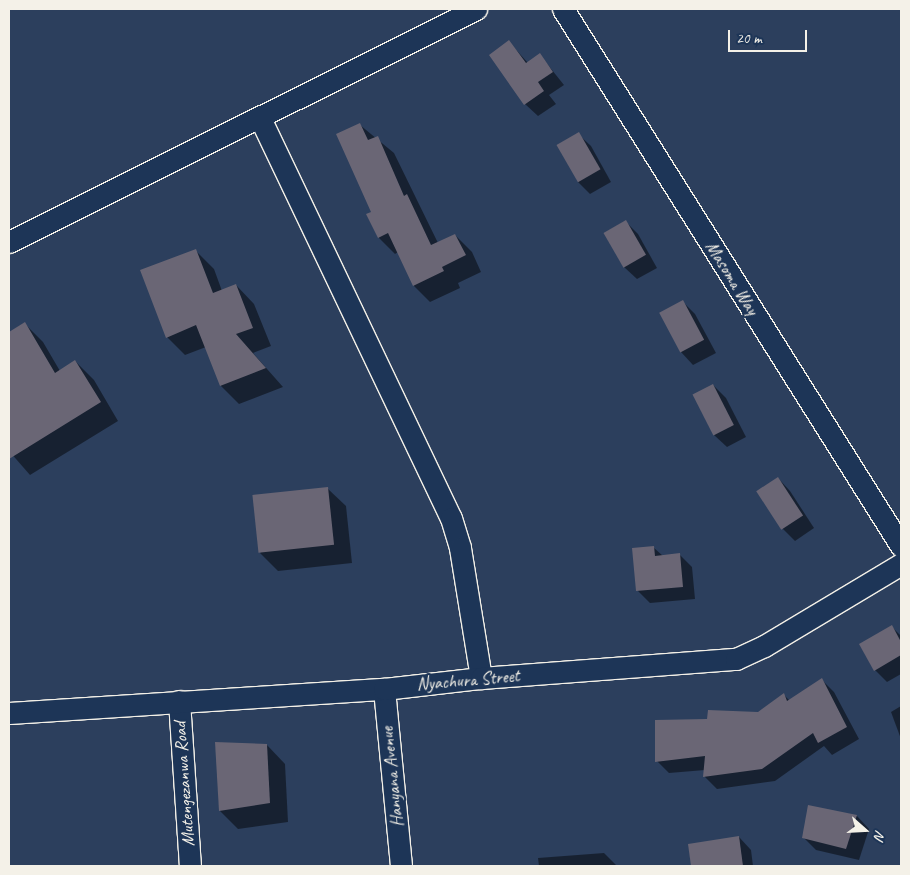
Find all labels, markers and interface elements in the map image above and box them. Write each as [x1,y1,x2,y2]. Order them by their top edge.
scale bar [730,20,809,52]
text: 20 m [736,29,762,48]
street label: Masoma Way [701,237,763,319]
street label: Nyachura Street [416,665,520,695]
street label: Mutengezanwa Road [169,721,199,847]
street label: Hanyana Avenue [376,726,408,828]
north arrow [840,805,890,855]
text: N [870,828,889,842]

